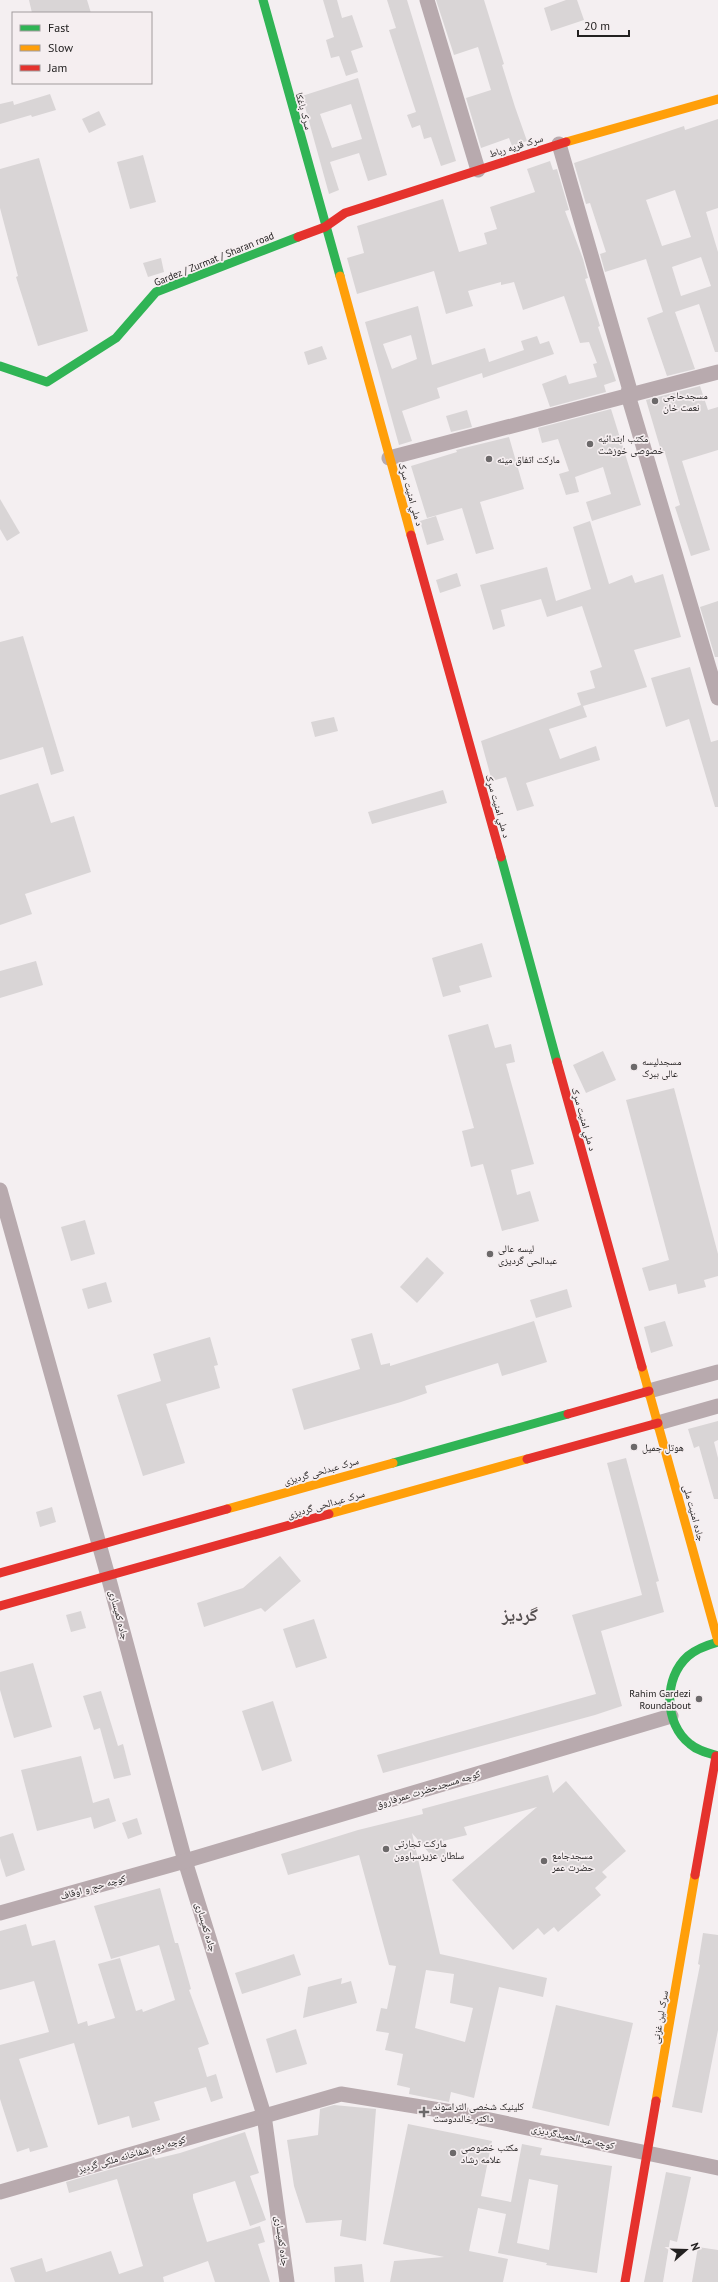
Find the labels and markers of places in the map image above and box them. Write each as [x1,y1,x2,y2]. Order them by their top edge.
place label: مسجدحاجی نعمت خان [663,389,708,414]
marker: مسجدحاجی نعمت خان [650,396,660,406]
place label: مکتب ابتدائیه خصوصی خوزشت [598,432,665,457]
marker: مکتب ابتدائیه خصوصی خوزشت [585,439,595,449]
place label: مارکت اتفاق مینه [497,453,560,466]
marker: مارکت اتفاق مینه [484,454,494,464]
place label: مسجدلیسه عالی ببرک [642,1055,682,1080]
marker: مسجدلیسه عالی ببرک [629,1062,639,1072]
place label: لیسه عالی عبدالحی گردیزی [498,1242,557,1267]
marker: لیسه عالی عبدالحی گردیزی [485,1249,495,1259]
place label: هوتل جمیل [642,1441,684,1454]
marker: هوتل جمیل [629,1442,639,1452]
place label: Rahim Gardezi Roundabout [629,1687,692,1712]
marker: Rahim Gardezi Roundabout [694,1694,704,1704]
place label: مارکت تجارتی سلطان عزیزسباوون [394,1837,465,1862]
marker: مارکت تجارتی سلطان عزیزسباوون [381,1844,391,1854]
place label: مسجدجامع حضرت عمر [551,1849,594,1874]
marker: مسجدجامع حضرت عمر [539,1856,549,1866]
place label: کلینیک شخصی التراسوند داکتر خالددوست [433,2100,524,2125]
marker: کلینیک شخصی التراسوند داکتر خالددوست [418,2106,430,2118]
place label: مکتب خصوصی علامه رشاد [461,2141,519,2166]
marker: مکتب خصوصی علامه رشاد [448,2148,458,2158]

